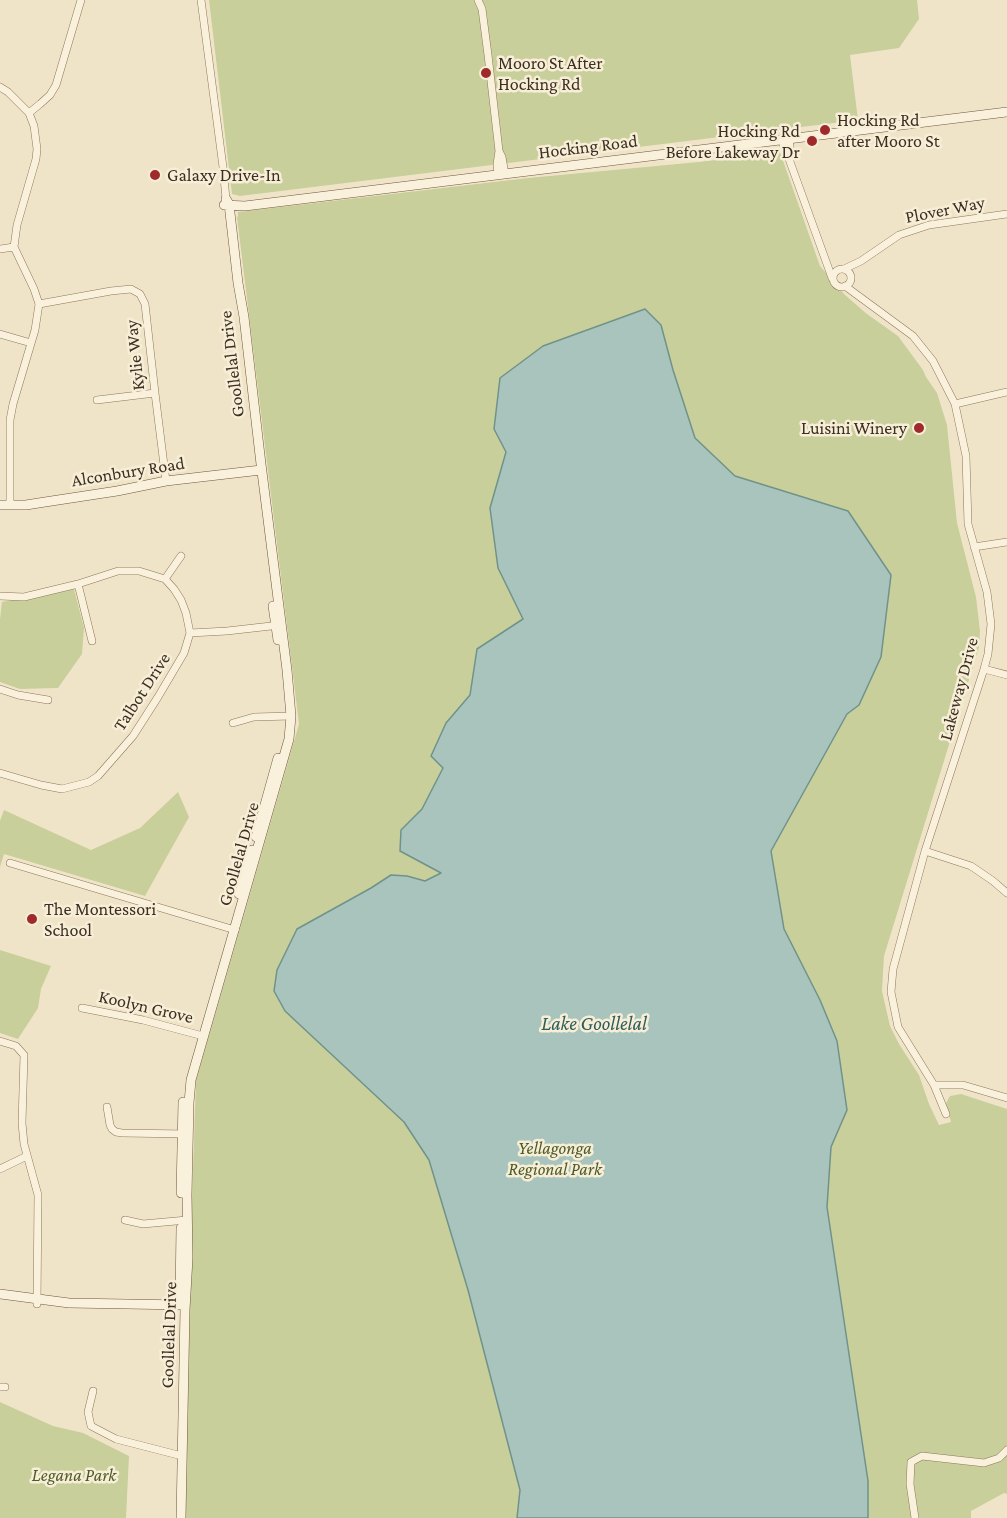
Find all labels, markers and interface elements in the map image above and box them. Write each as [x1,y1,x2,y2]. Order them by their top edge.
place label: Mooro St After Hocking Rd [498,52,603,94]
marker: Mooro St After Hocking Rd [479,66,493,80]
place label: Hocking Rd after Mooro St [837,109,940,152]
place label: Hocking Rd Before Lakeway Dr [666,120,800,162]
marker: Hocking Rd after Mooro St [818,123,832,137]
street label: Hocking Road [537,130,639,164]
marker: Hocking Rd Before Lakeway Dr [805,134,819,148]
place label: Galaxy Drive-In [167,164,281,186]
marker: Galaxy Drive-In [148,168,162,182]
street label: Plover Way [903,192,987,228]
street label: Goollelal Drive [215,310,249,418]
street label: Kylie Way [121,319,149,391]
place label: Luisini Winery [801,417,907,439]
marker: Luisini Winery [912,421,926,435]
street label: Alconbury Road [70,452,186,492]
street label: Lakeway Drive [935,635,983,743]
street label: Talbot Drive [109,649,175,735]
street label: Goollelal Drive [214,800,264,908]
place label: The Montessori School [44,898,156,940]
marker: The Montessori School [25,912,39,926]
street label: Koolyn Grove [97,986,195,1028]
water label: Lake Goollelal [541,1012,647,1036]
park label: Yellagonga Regional Park [508,1137,602,1180]
street label: Goollelal Drive [156,1281,182,1389]
park label: Legana Park [32,1464,116,1486]

